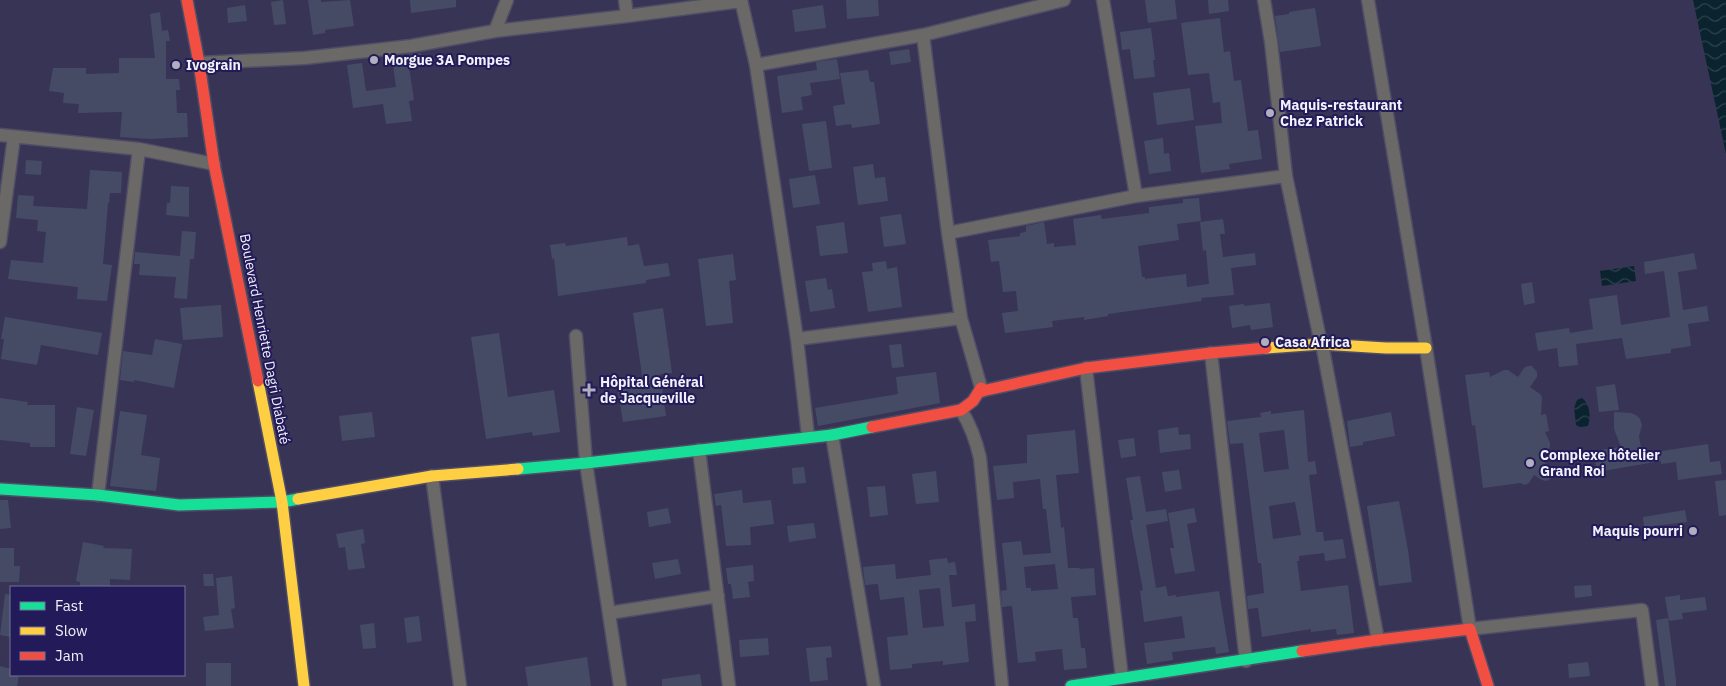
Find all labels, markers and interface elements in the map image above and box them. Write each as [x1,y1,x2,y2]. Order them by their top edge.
place label: Morgue 3A Pompes [384,51,510,69]
marker: Morgue 3A Pompes [368,54,380,66]
place label: Ivograin [186,56,241,74]
marker: Ivograin [170,59,182,71]
place label: Maquis-restaurant Chez Patrick [1280,96,1402,130]
marker: Maquis-restaurant Chez Patrick [1264,107,1276,119]
street label: Boulevard Henriette Dagri Diabaté [236,232,294,446]
place label: Casa Africa [1275,333,1350,351]
marker: Casa Africa [1259,336,1271,348]
place label: Hôpital Général de Jacqueville [600,373,703,407]
marker: Hôpital Général de Jacqueville [582,383,596,397]
place label: Complexe hôtelier Grand Roi [1540,446,1660,480]
marker: Complexe hôtelier Grand Roi [1524,457,1536,469]
place label: Maquis pourri [1592,522,1683,540]
marker: Maquis pourri [1687,525,1699,537]
legend [10,586,185,676]
text: Fast [55,596,83,615]
text: Slow [55,621,88,640]
text: Jam [55,646,84,665]

